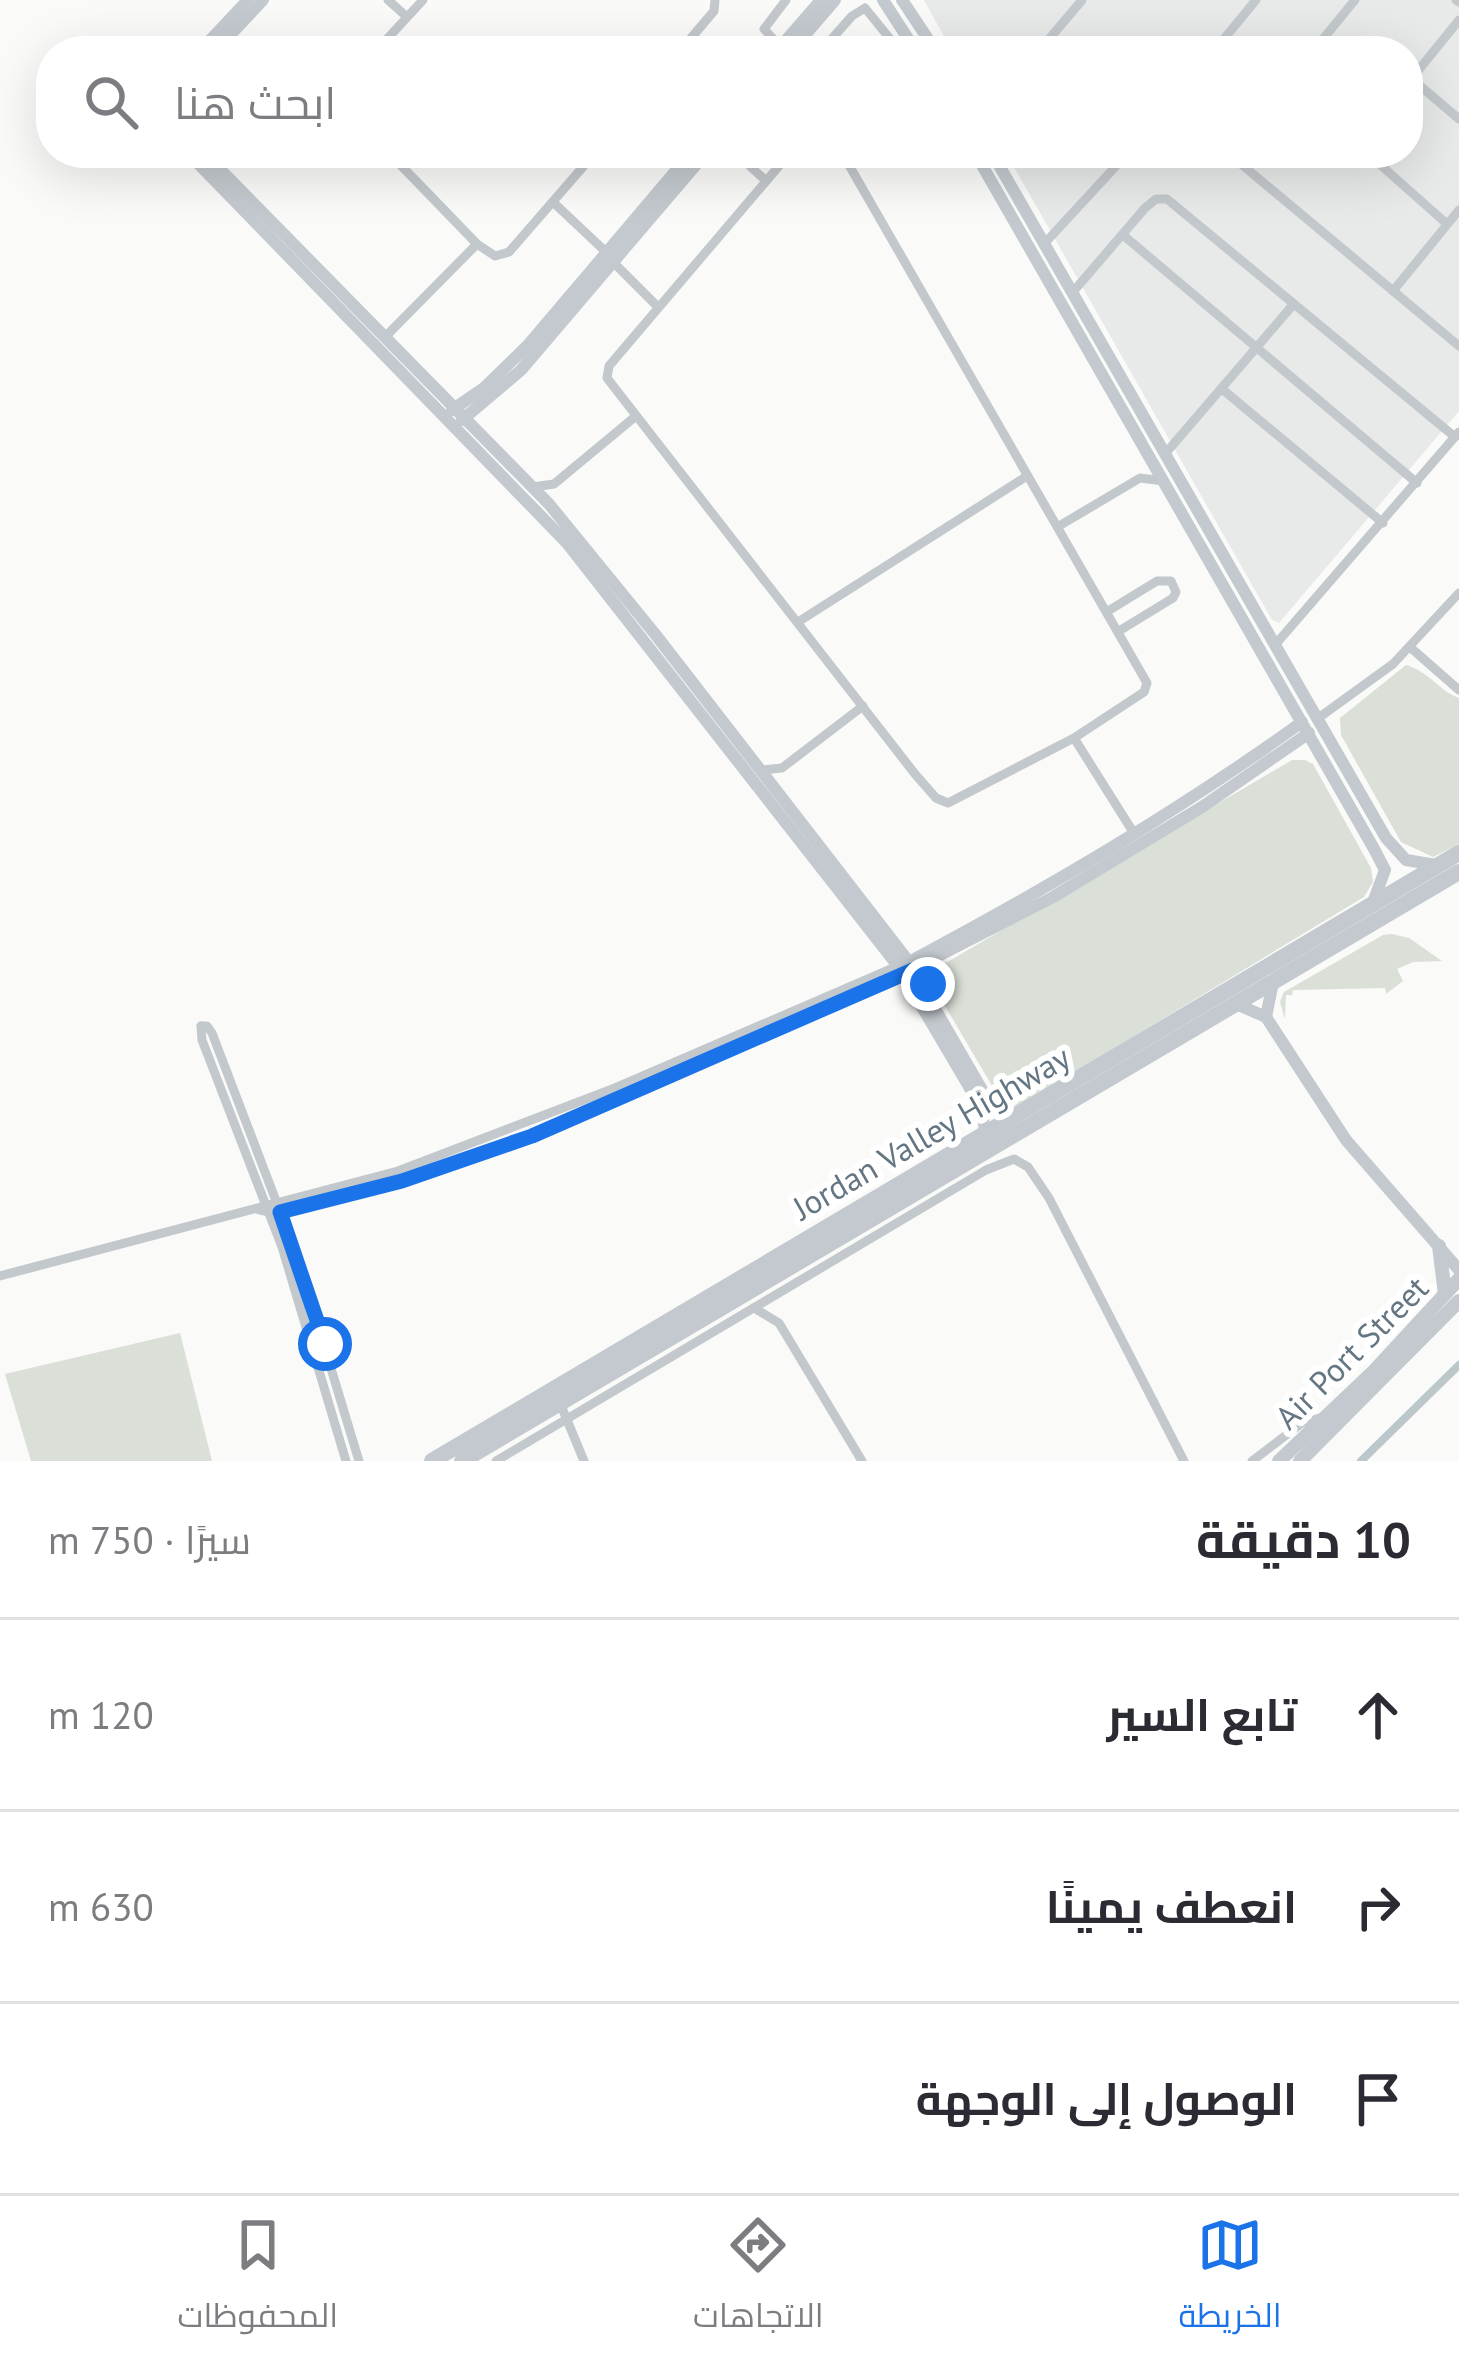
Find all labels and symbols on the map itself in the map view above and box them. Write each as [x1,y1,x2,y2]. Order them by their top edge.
route end [901,957,955,1011]
street label: Jordan Valley Highway [783,1035,1078,1230]
street label: Air Port Street [1265,1266,1437,1438]
route start [298,1317,352,1371]

